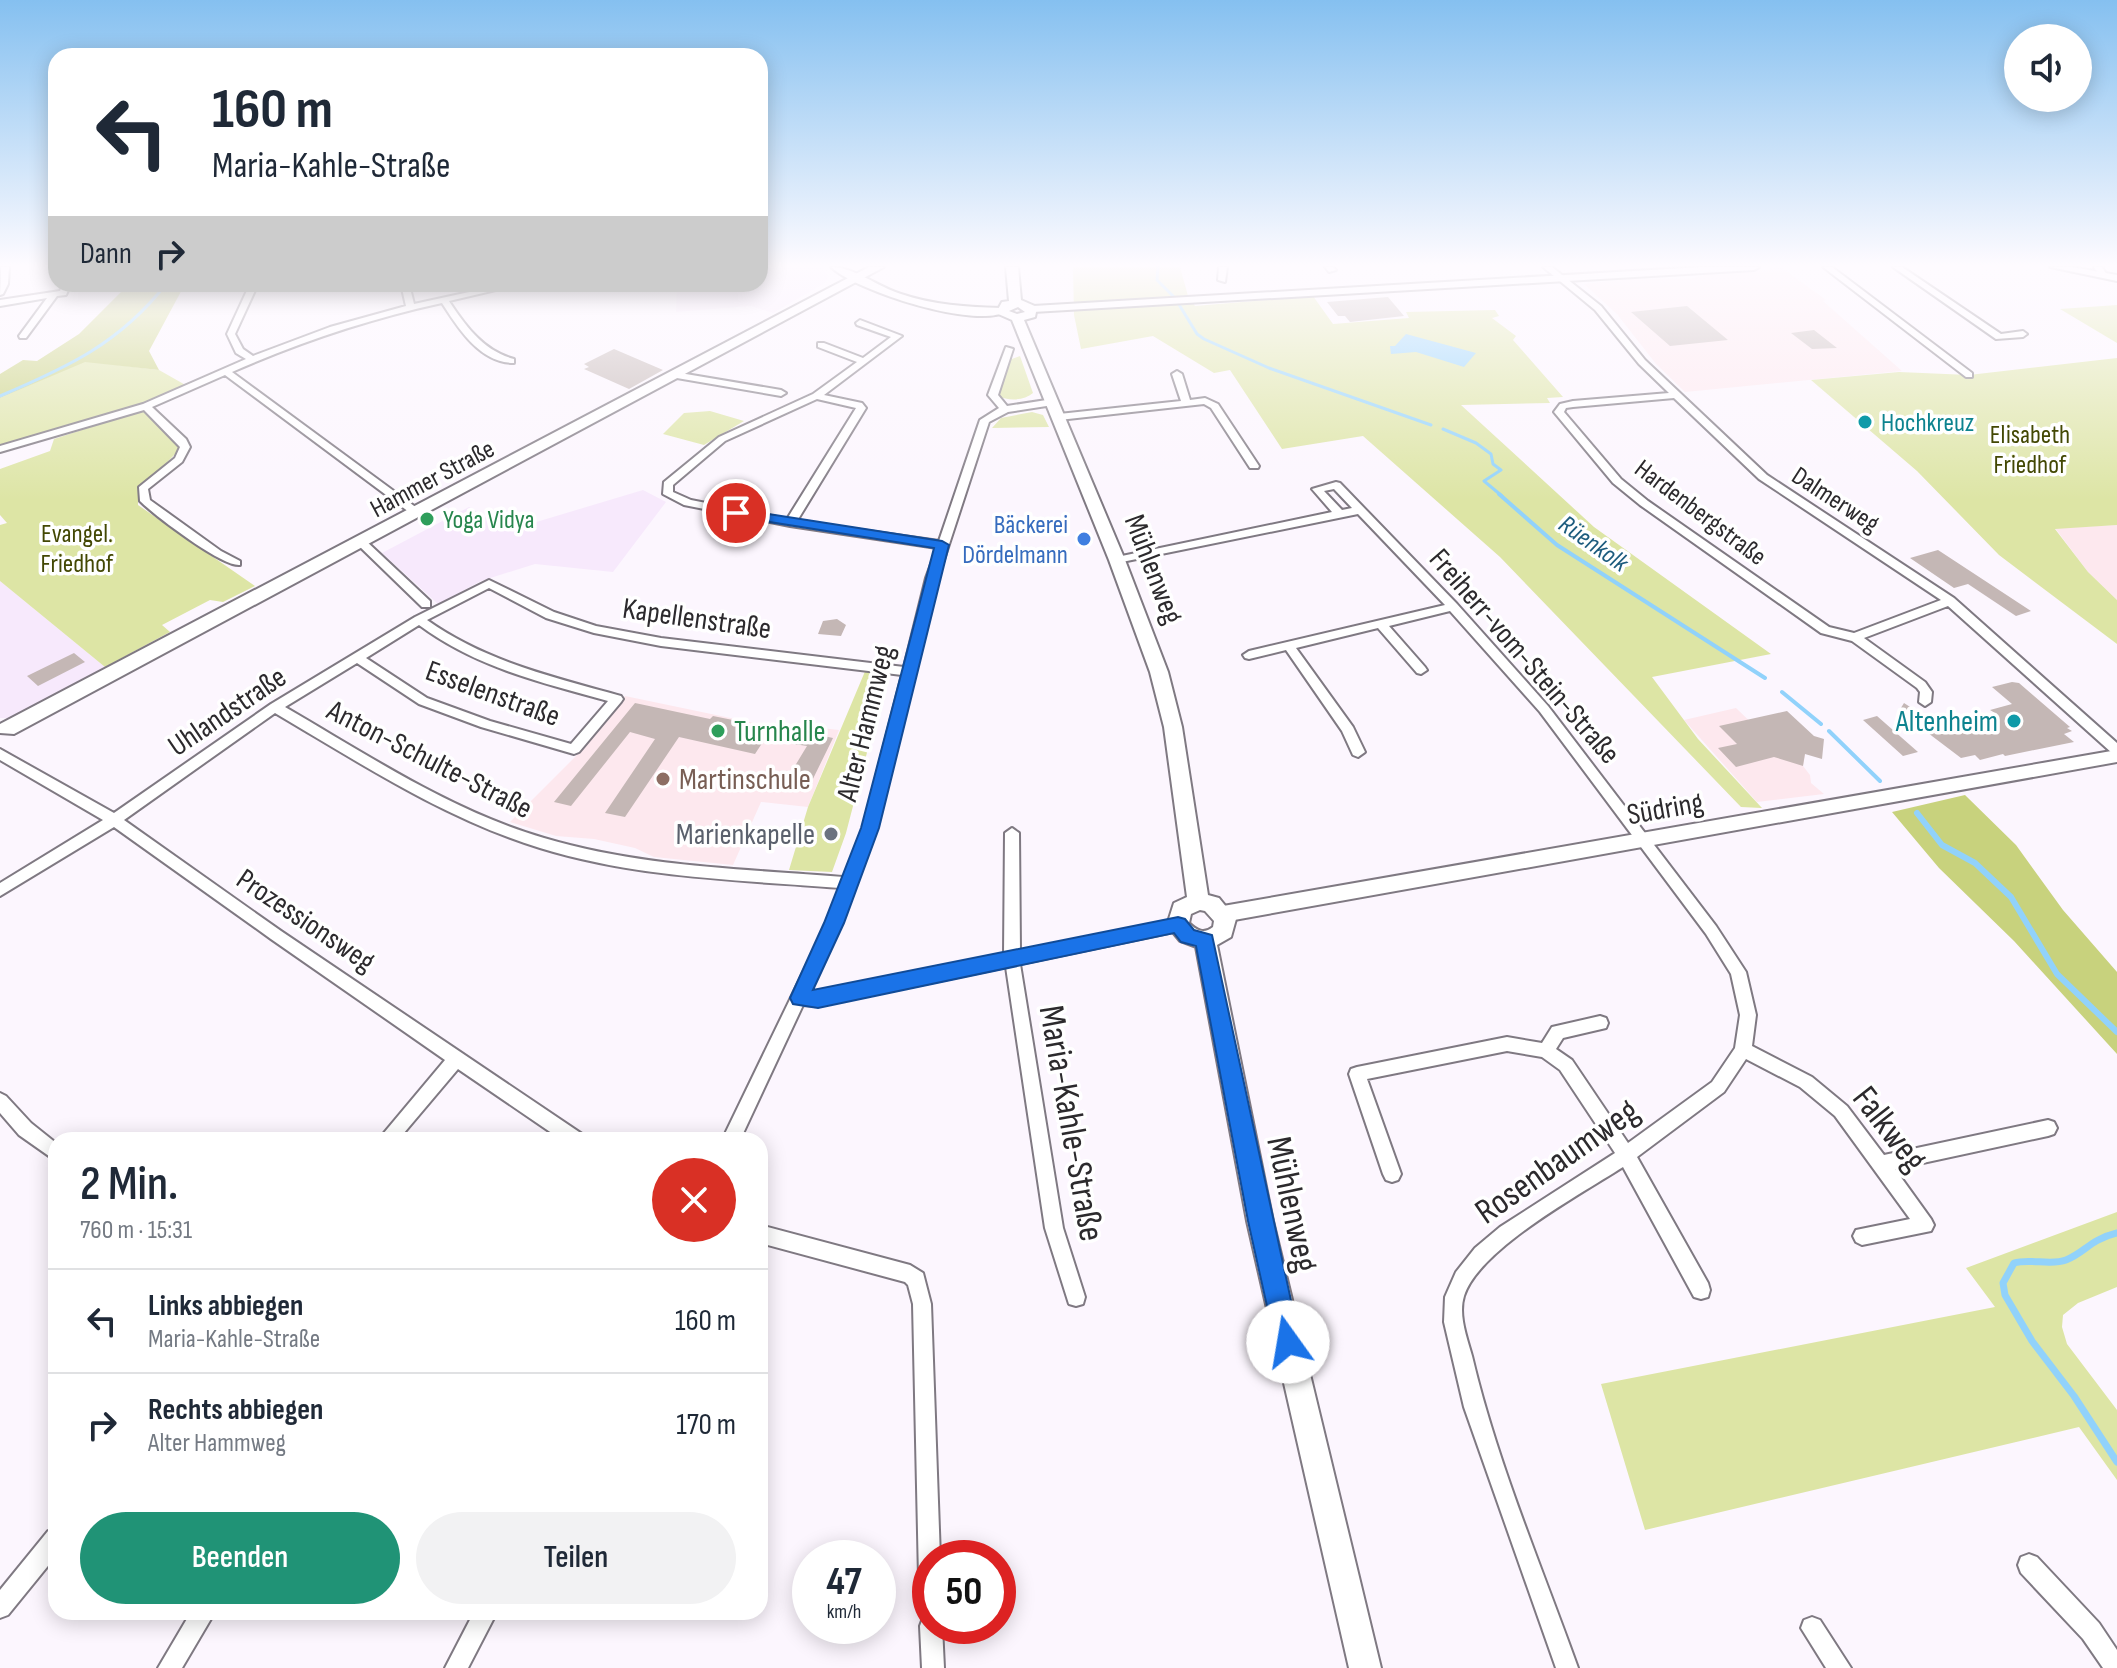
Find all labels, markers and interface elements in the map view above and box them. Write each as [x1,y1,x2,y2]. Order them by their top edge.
map controls [2004,24,2092,112]
button: sound [2004,24,2092,112]
text: 160 m [212,77,333,144]
icon: left [80,80,184,184]
text: Maria-Kahle-Straße [212,145,450,188]
icon: right [148,232,192,276]
text: Dann [80,236,132,272]
place label: Hochkreuz [1881,408,1974,439]
marker: Hochkreuz [1856,413,1874,431]
park label: Elisabeth Friedhof [1990,420,2070,481]
street label: Hammer Straße [365,434,500,525]
street label: Hardenbergstraße [1628,454,1772,573]
street label: Dalmerweg [1786,461,1885,540]
pin [702,479,770,547]
icon: arrive [714,491,758,535]
place label: Yoga Vidya [443,505,534,536]
street label: Mühlenweg [1116,509,1190,629]
water label: Rüenkolk [1552,509,1635,580]
marker: Yoga Vidya [418,510,436,528]
place label: Bäckerei Dördelmann [962,510,1068,571]
park label: Evangel. Friedhof [41,519,114,580]
marker: Bäckerei Dördelmann [1075,530,1093,548]
street label: Freiherr-vom-Stein-Straße [1421,542,1627,771]
street label: Kapellenstraße [620,591,774,647]
street label: Alter Hammweg [829,642,903,806]
street label: Esselenstraße [421,653,565,735]
street label: Uhlandstraße [162,659,293,764]
street label: Anton-Schulte-Straße [320,692,538,827]
place label: Altenheim [1895,704,1998,740]
marker: Altenheim [2005,712,2023,730]
place label: Turnhalle [734,714,826,750]
marker: Turnhalle [709,722,727,740]
place label: Martinschule [679,762,811,798]
marker: Martinschule [654,770,672,788]
street label: Südring [1624,785,1706,833]
place label: Marienkapelle [676,817,815,853]
marker: Marienkapelle [822,825,840,843]
street label: Prozessionsweg [229,861,381,980]
street label: Maria-Kahle-Straße [1029,1002,1112,1245]
street label: Falkweg [1842,1078,1936,1181]
street label: Rosenbaumweg [1467,1090,1647,1234]
street label: Mühlenweg [1256,1133,1327,1276]
text: 2 Min. [80,1156,178,1213]
button: close [652,1158,736,1242]
text: 760 m · 15:31 [80,1215,192,1246]
text: Links abbiegen [148,1288,303,1324]
icon: left [80,1299,124,1343]
position arrow [1246,1300,1330,1384]
text: 160 m [675,1303,736,1339]
text: Maria-Kahle-Straße [148,1324,320,1355]
text: Rechts abbiegen [148,1392,323,1428]
icon: right [80,1403,124,1447]
text: 170 m [676,1407,736,1443]
text: Alter Hammweg [148,1428,286,1459]
button: Beenden [80,1512,400,1604]
button: Teilen [416,1512,736,1604]
speed limit sign: 50 [912,1540,1016,1644]
text: 47 [826,1558,862,1606]
text: km/h [827,1600,861,1624]

